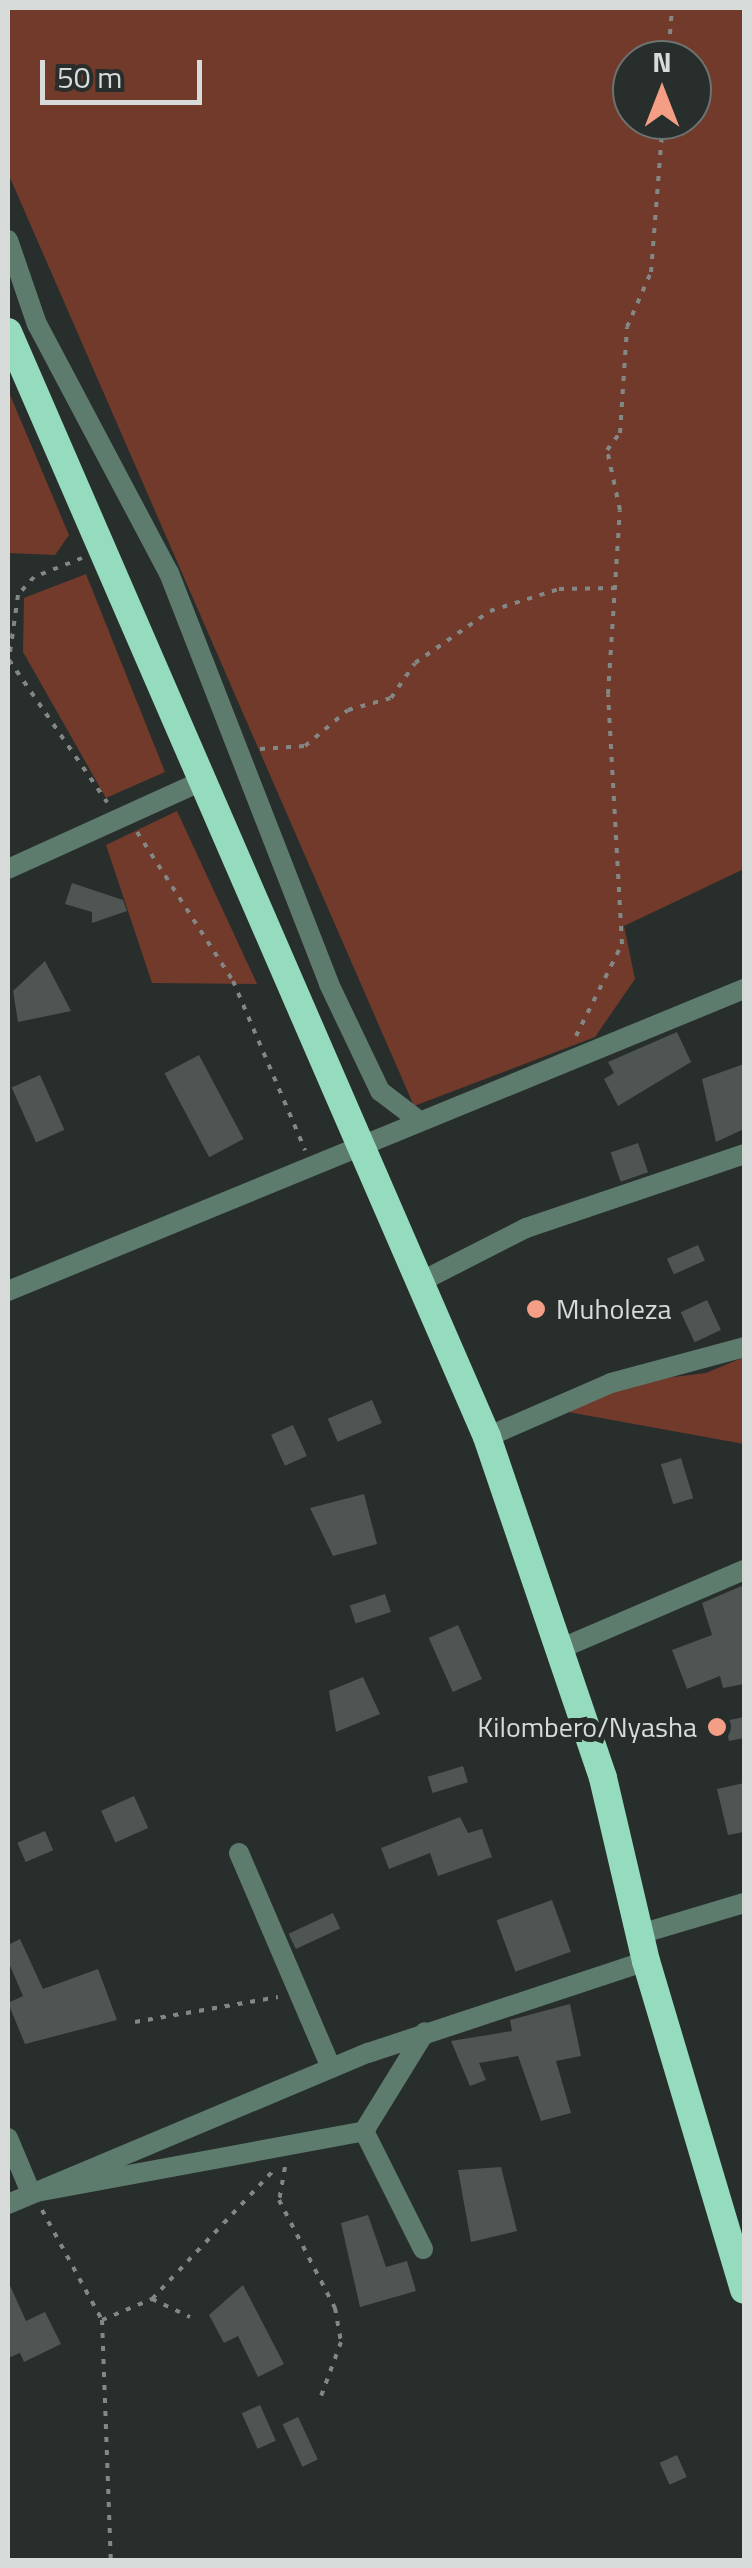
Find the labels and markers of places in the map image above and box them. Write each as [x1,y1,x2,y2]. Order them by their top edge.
place label: Muholeza [556,1292,672,1326]
marker: Muholeza [525,1298,547,1320]
place label: Kilombero/Nyasha [477,1710,697,1744]
marker: Kilombero/Nyasha [706,1716,728,1738]

